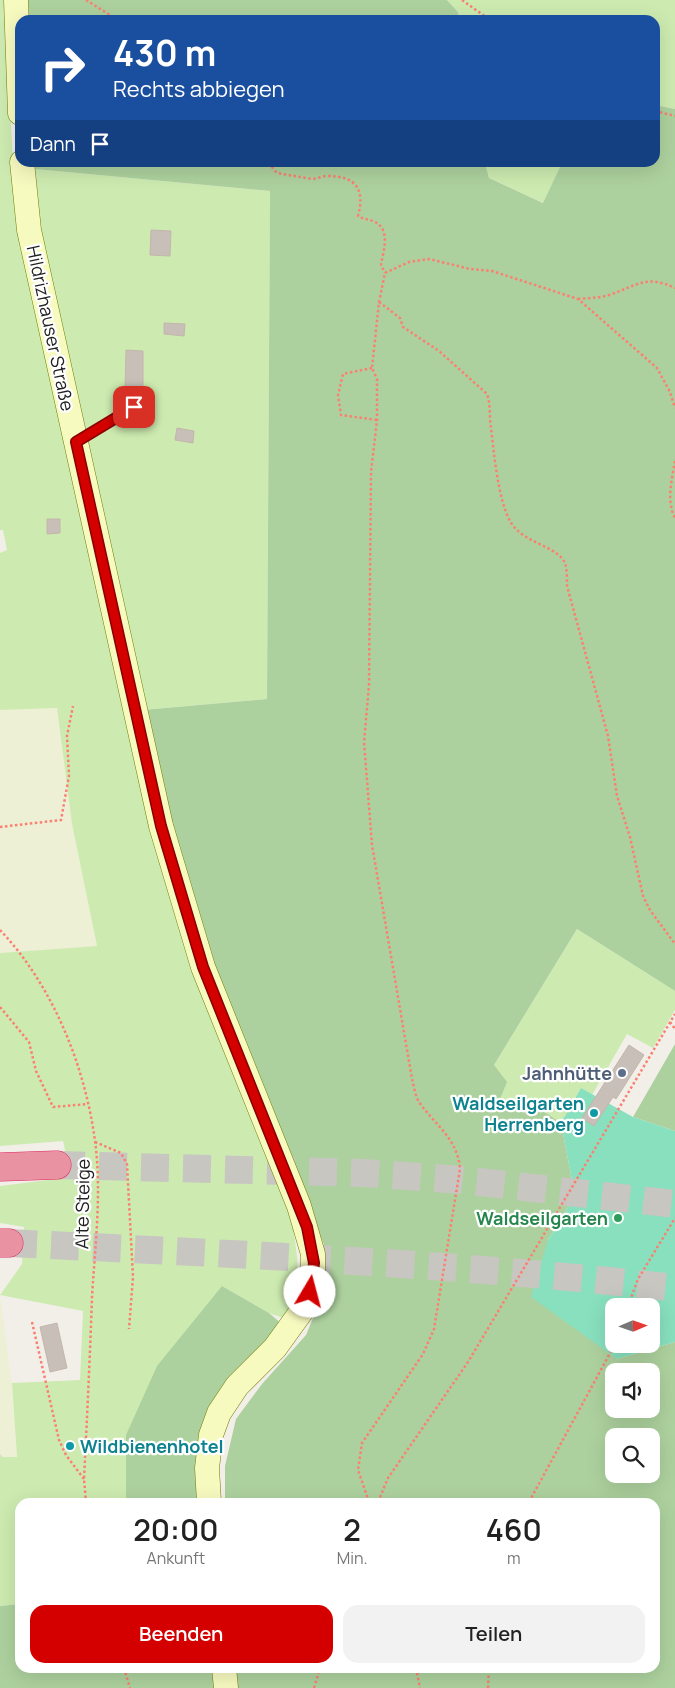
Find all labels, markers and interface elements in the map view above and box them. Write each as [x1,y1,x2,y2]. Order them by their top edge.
text: 430 m [113,29,216,77]
icon: right [30,35,95,100]
text: Rechts abbiegen [113,74,285,104]
icon: arrive [86,130,114,158]
text: Dann [30,131,76,157]
street label: Hildrizhauser Straße [22,243,80,413]
pin [113,386,155,428]
icon: arrive [120,393,148,421]
place label: Jahnhütte [522,1061,612,1085]
marker: Jahnhütte [616,1067,628,1079]
place label: Waldseilgarten Herrenberg [452,1091,584,1136]
marker: Waldseilgarten Herrenberg [588,1107,600,1119]
street label: Alte Steige [69,1159,95,1249]
place label: Waldseilgarten [476,1206,608,1230]
marker: Waldseilgarten [612,1212,624,1224]
position arrow [283,1265,335,1317]
north arrow [605,1298,660,1352]
map controls [605,1298,660,1483]
button: sound [605,1363,660,1418]
button: search [605,1428,660,1483]
place label: Wildbienenhotel [80,1434,224,1458]
marker: Wildbienenhotel [64,1440,76,1452]
text: 20:00 [133,1509,218,1550]
text: 2 [343,1509,361,1550]
text: 460 [486,1509,542,1550]
text: Ankunft [147,1547,205,1569]
text: Min. [337,1547,367,1569]
text: m [507,1547,521,1569]
button: Beenden [30,1605,333,1663]
button: Teilen [343,1605,645,1663]

